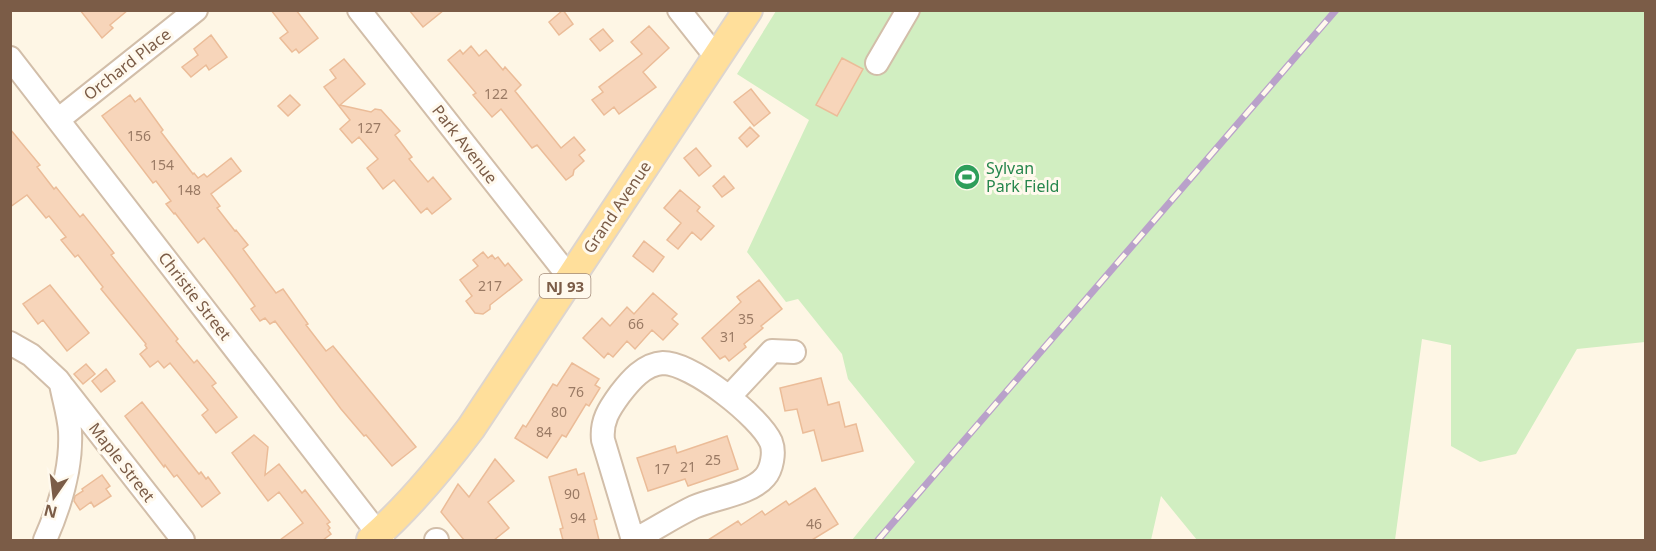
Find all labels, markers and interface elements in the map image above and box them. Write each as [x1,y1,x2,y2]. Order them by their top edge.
street label: Orchard Place [79,23,175,105]
house number: 122 [484,84,508,103]
street label: Park Avenue [427,100,503,188]
house number: 127 [357,118,381,137]
house number: 156 [127,126,151,145]
house number: 154 [150,155,174,174]
street label: Grand Avenue [578,157,656,257]
place label: Sylvan Park Field [986,157,1059,197]
sports icon: Sylvan Park Field [952,162,982,192]
house number: 148 [177,180,201,199]
street label: Christie Street [154,247,236,345]
road number: NJ 93 [540,274,590,298]
house number: 217 [478,276,502,295]
house number: 35 [738,309,754,328]
house number: 66 [628,314,644,333]
house number: 31 [720,327,736,346]
house number: 76 [568,382,584,401]
house number: 80 [551,402,567,421]
street label: Maple Street [84,418,160,507]
house number: 84 [536,422,552,441]
house number: 25 [705,450,721,469]
house number: 21 [680,457,696,476]
house number: 17 [654,459,670,478]
north arrow [24,467,84,527]
house number: 90 [564,484,580,503]
text: N [41,499,59,524]
house number: 94 [570,508,586,527]
house number: 46 [806,514,822,533]

